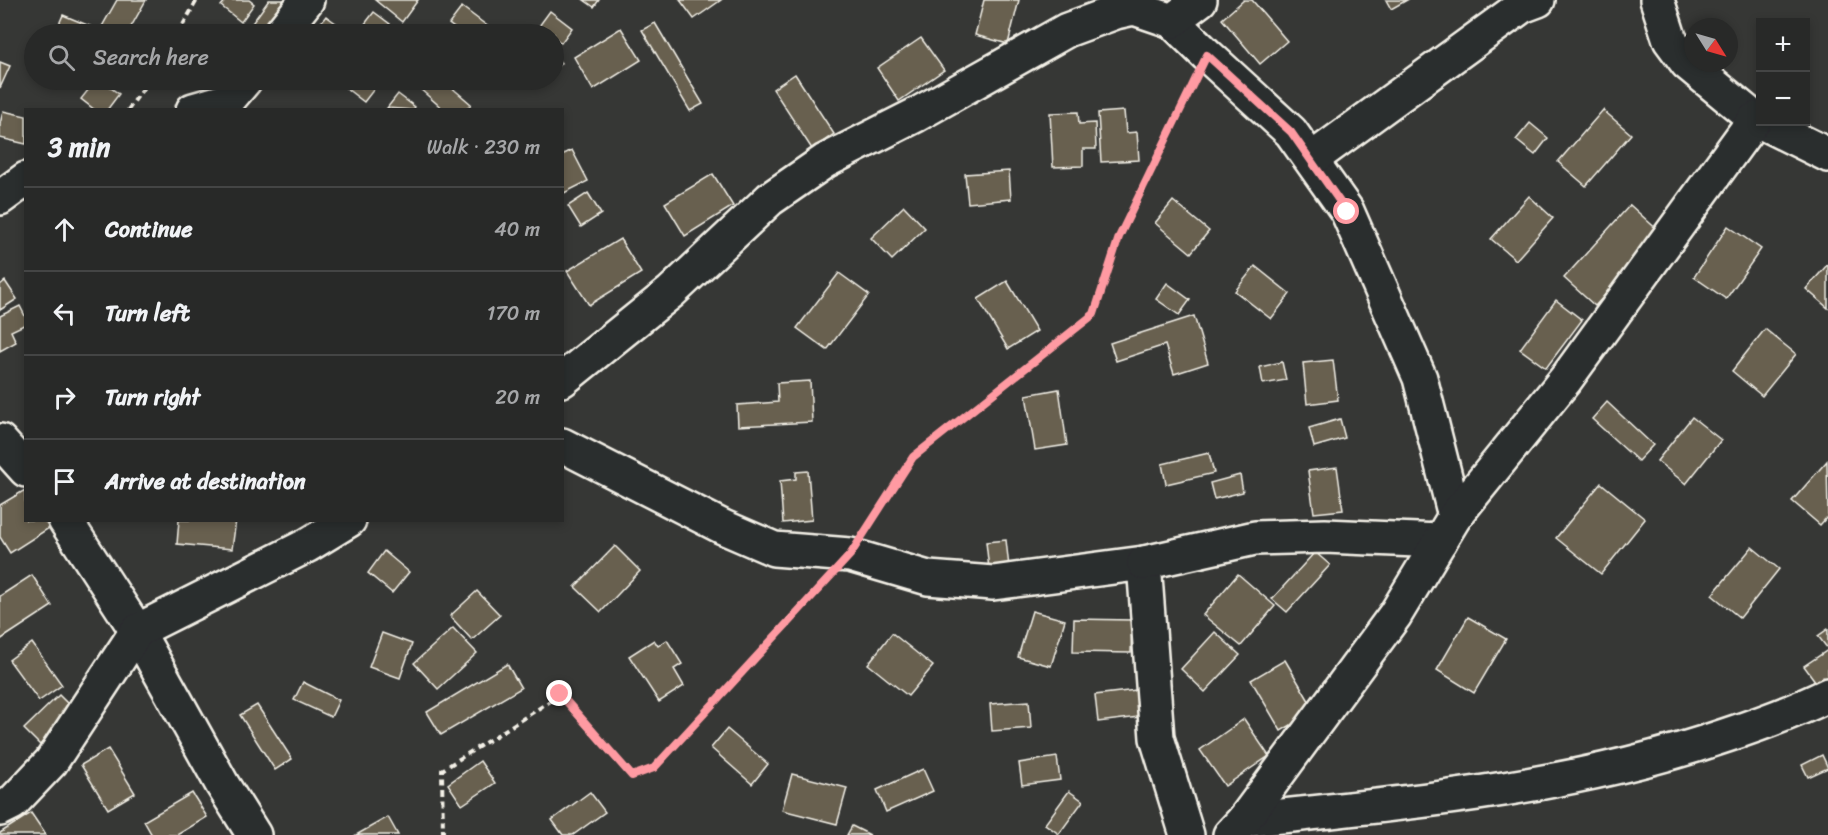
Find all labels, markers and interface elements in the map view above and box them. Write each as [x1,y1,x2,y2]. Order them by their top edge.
north arrow [1684,18,1738,72]
map controls [1756,18,1810,126]
button: + [1756,18,1810,72]
search box [24,24,564,90]
text: Search here [93,38,209,77]
icon: search [45,41,78,74]
button: − [1756,72,1810,126]
text: 3 min [48,124,110,170]
text: Walk · 230 m [427,130,540,165]
route start [1333,198,1359,224]
text: Continue [105,210,193,249]
text: 40 m [494,212,540,247]
icon: ahead [48,213,81,246]
text: Turn left [105,294,190,333]
text: 170 m [487,296,540,331]
icon: left [48,297,81,330]
text: Turn right [105,378,200,417]
text: 20 m [495,380,540,415]
icon: right [48,381,81,414]
text: Arrive at destination [105,462,306,501]
icon: arrive [48,465,81,498]
route end [546,680,572,706]

